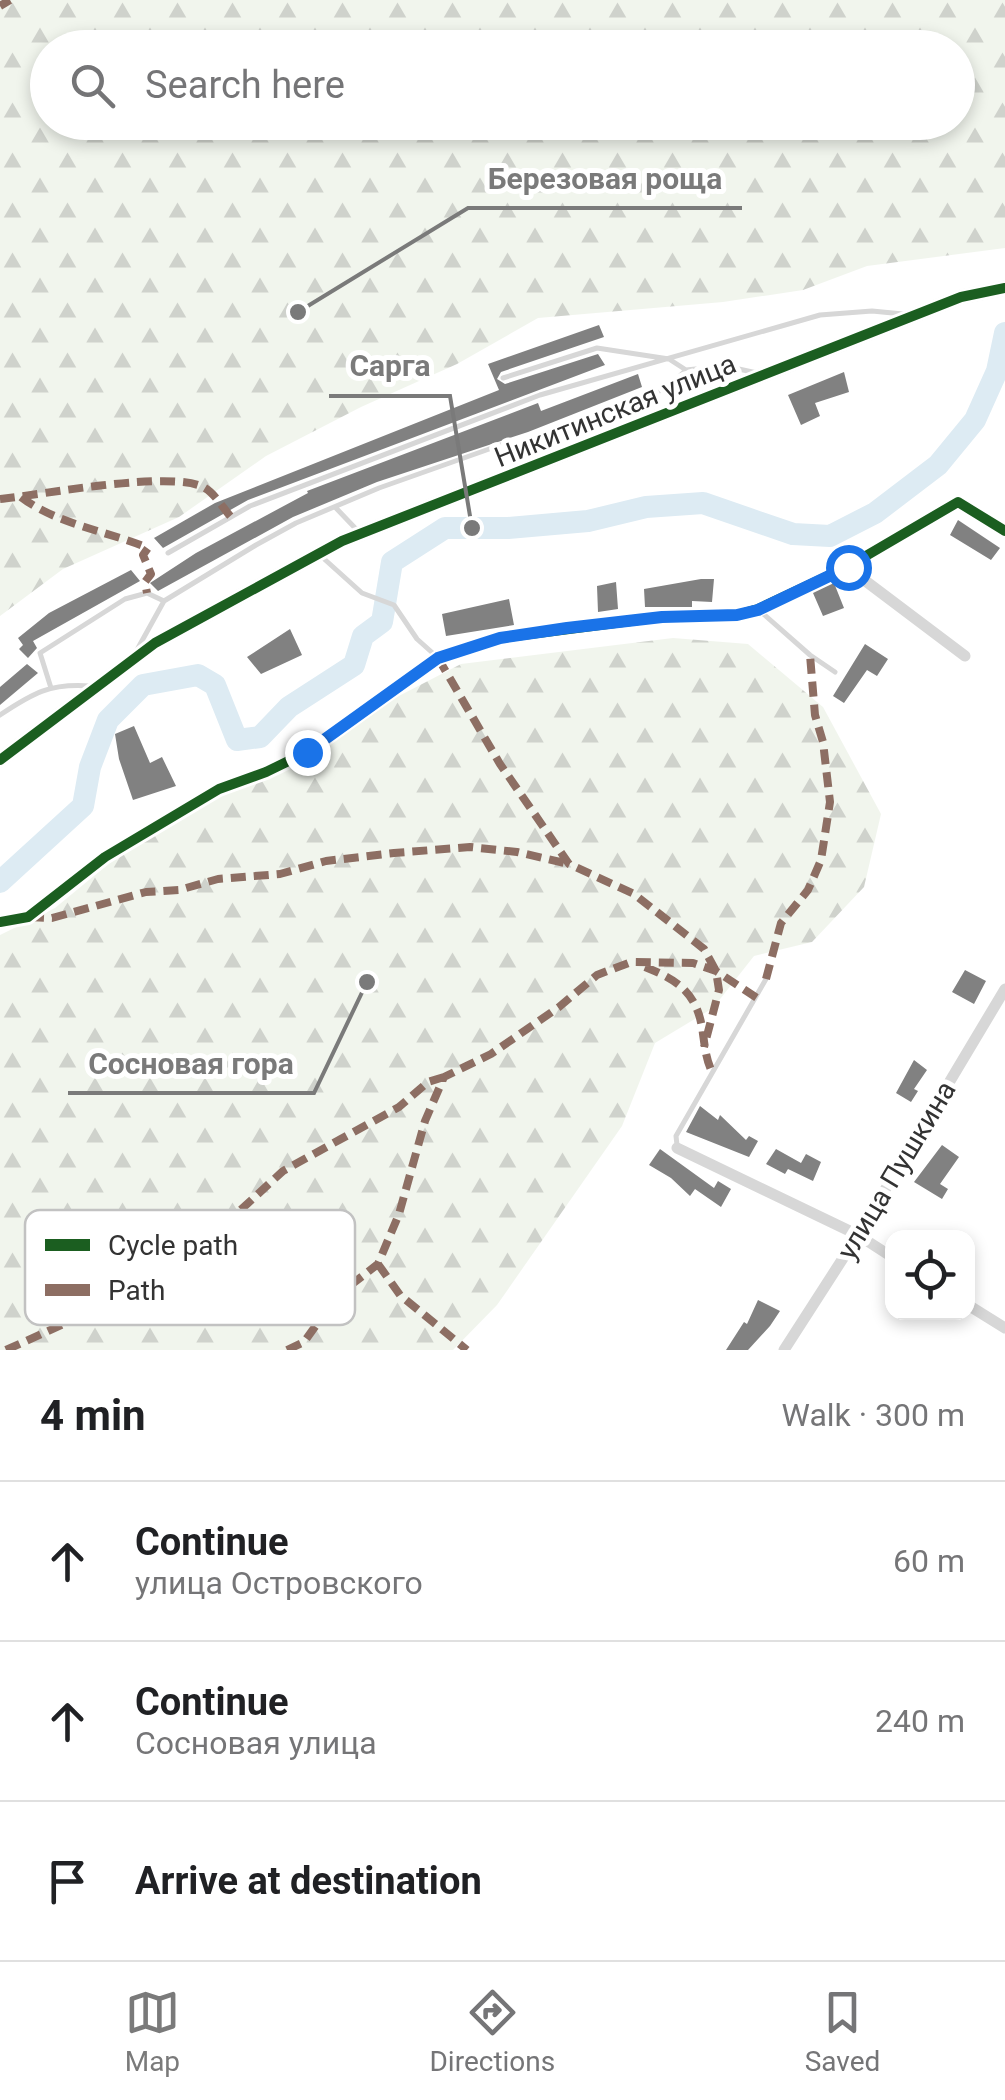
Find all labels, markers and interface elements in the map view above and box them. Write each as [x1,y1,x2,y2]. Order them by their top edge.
search box [30,30,975,140]
icon: search [65,58,120,113]
text: Search here [145,63,345,107]
callout: Березовая роща [468,148,742,208]
text: Березовая роща [488,161,722,196]
callout: Сарга [329,336,450,396]
street label: Никитинская улица [490,347,741,474]
text: Сарга [349,348,431,383]
route start [826,545,872,591]
route end [285,730,331,776]
callout: Сосновая гора [68,1033,314,1093]
text: Сосновая гора [88,1046,294,1081]
street label: улица Пушкина [830,1075,963,1265]
legend [25,1210,355,1325]
text: Cycle path [108,1229,238,1262]
map controls [885,1230,975,1320]
button: locate [885,1230,975,1320]
text: Path [108,1274,165,1307]
text: 4 min [40,1391,146,1440]
text: Walk · 300 m [782,1396,965,1434]
text: Continue [135,1520,289,1564]
icon: ahead [40,1534,95,1589]
text: 60 m [893,1542,965,1580]
text: улица Островского [135,1564,423,1602]
text: Continue [135,1680,289,1724]
icon: ahead [40,1694,95,1749]
text: 240 m [875,1702,965,1740]
text: Сосновая улица [135,1724,377,1762]
icon: arrive [40,1854,95,1909]
text: Arrive at destination [135,1859,482,1903]
tab: Map [125,1985,180,2078]
tab: Directions [429,1985,555,2078]
tab: Saved [805,1985,880,2078]

